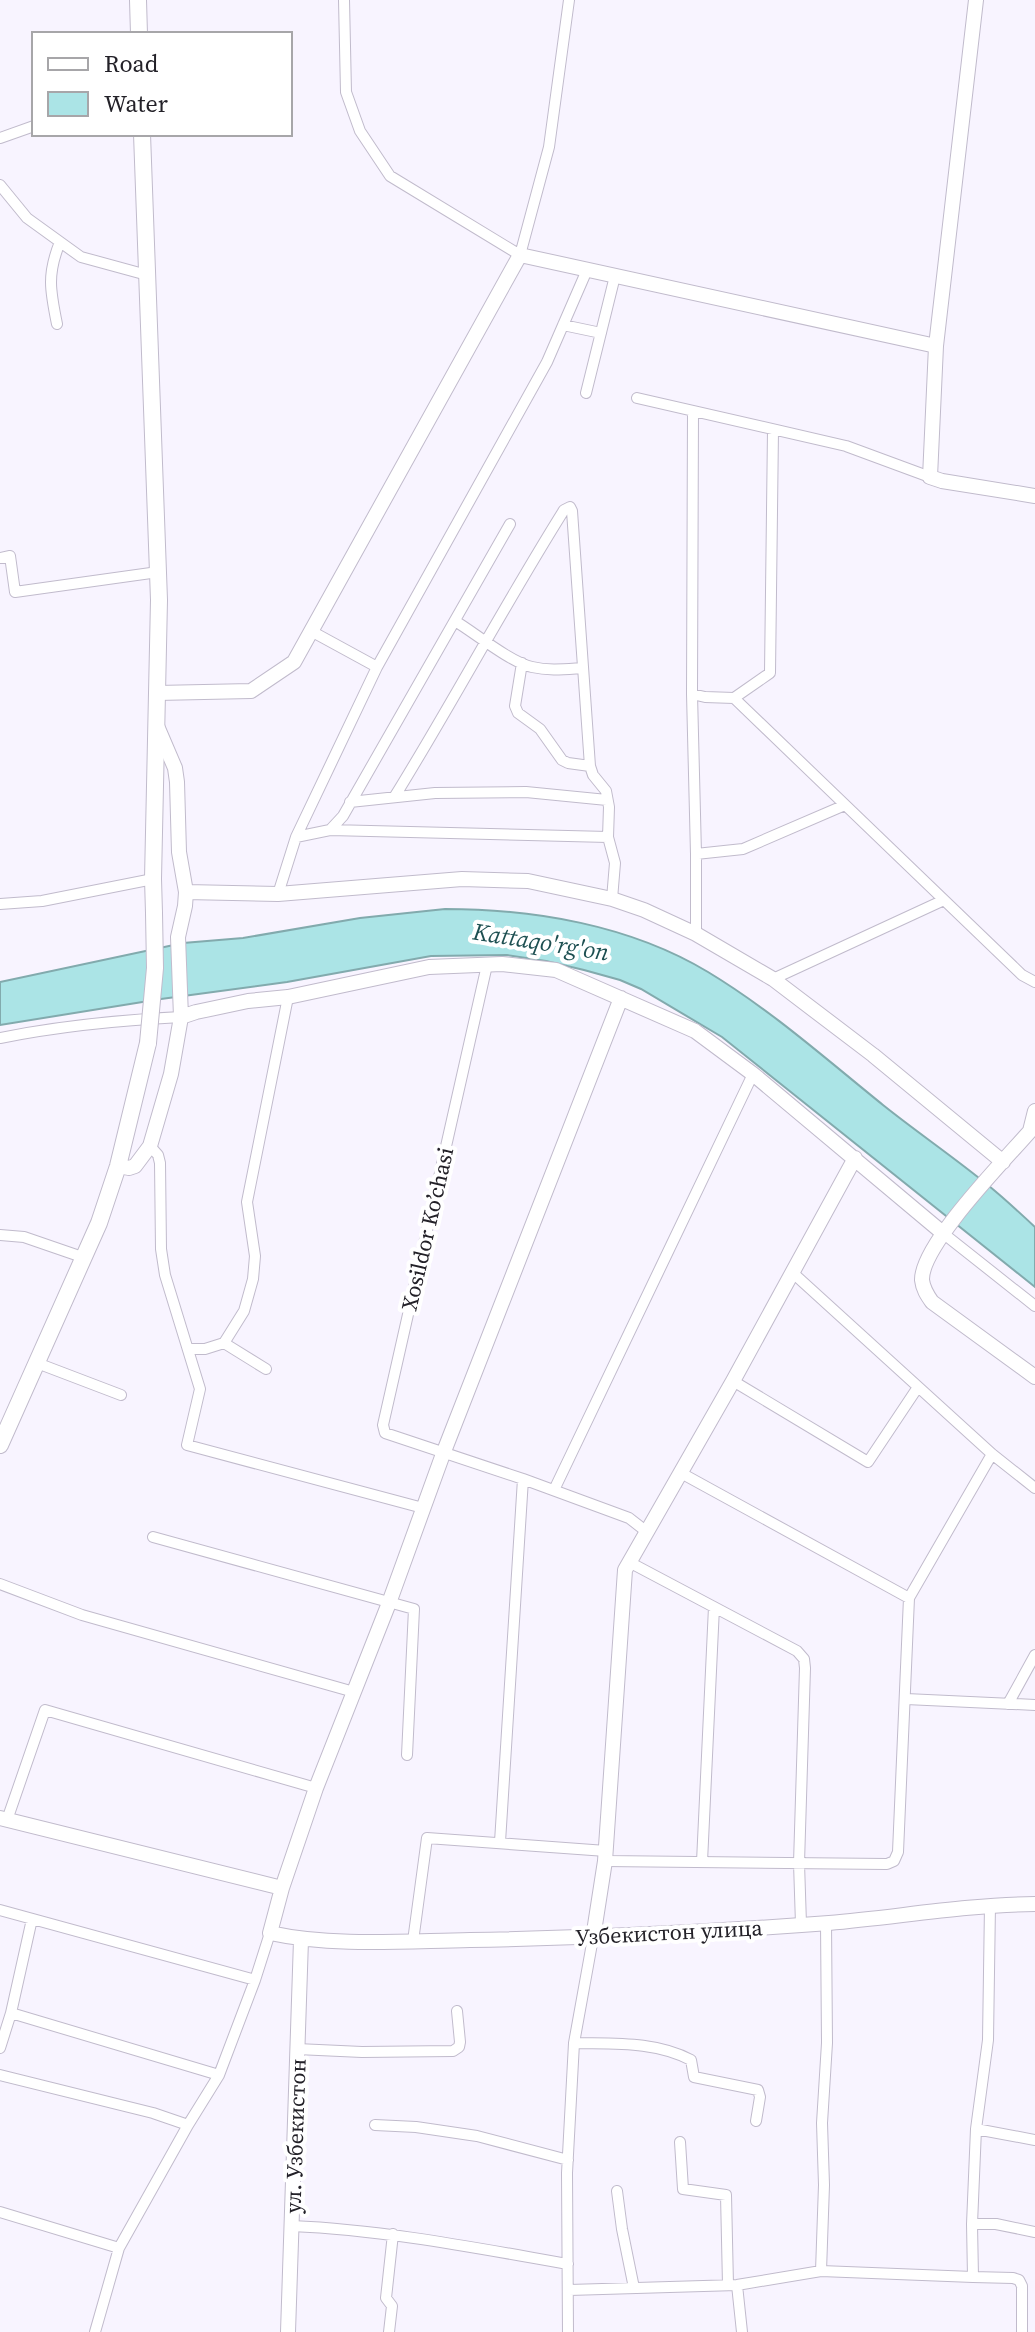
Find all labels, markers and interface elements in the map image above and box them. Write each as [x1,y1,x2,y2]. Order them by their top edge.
legend [32,32,292,136]
text: Road [104,47,159,80]
text: Water [104,87,168,120]
water label: Kattaqo'rg'on [470,914,612,969]
street label: Xosildor Ko’chasi [394,1144,460,1314]
street label: Узбекистон улица [575,1912,764,1952]
street label: ул. Узбекистон [277,2058,313,2214]

